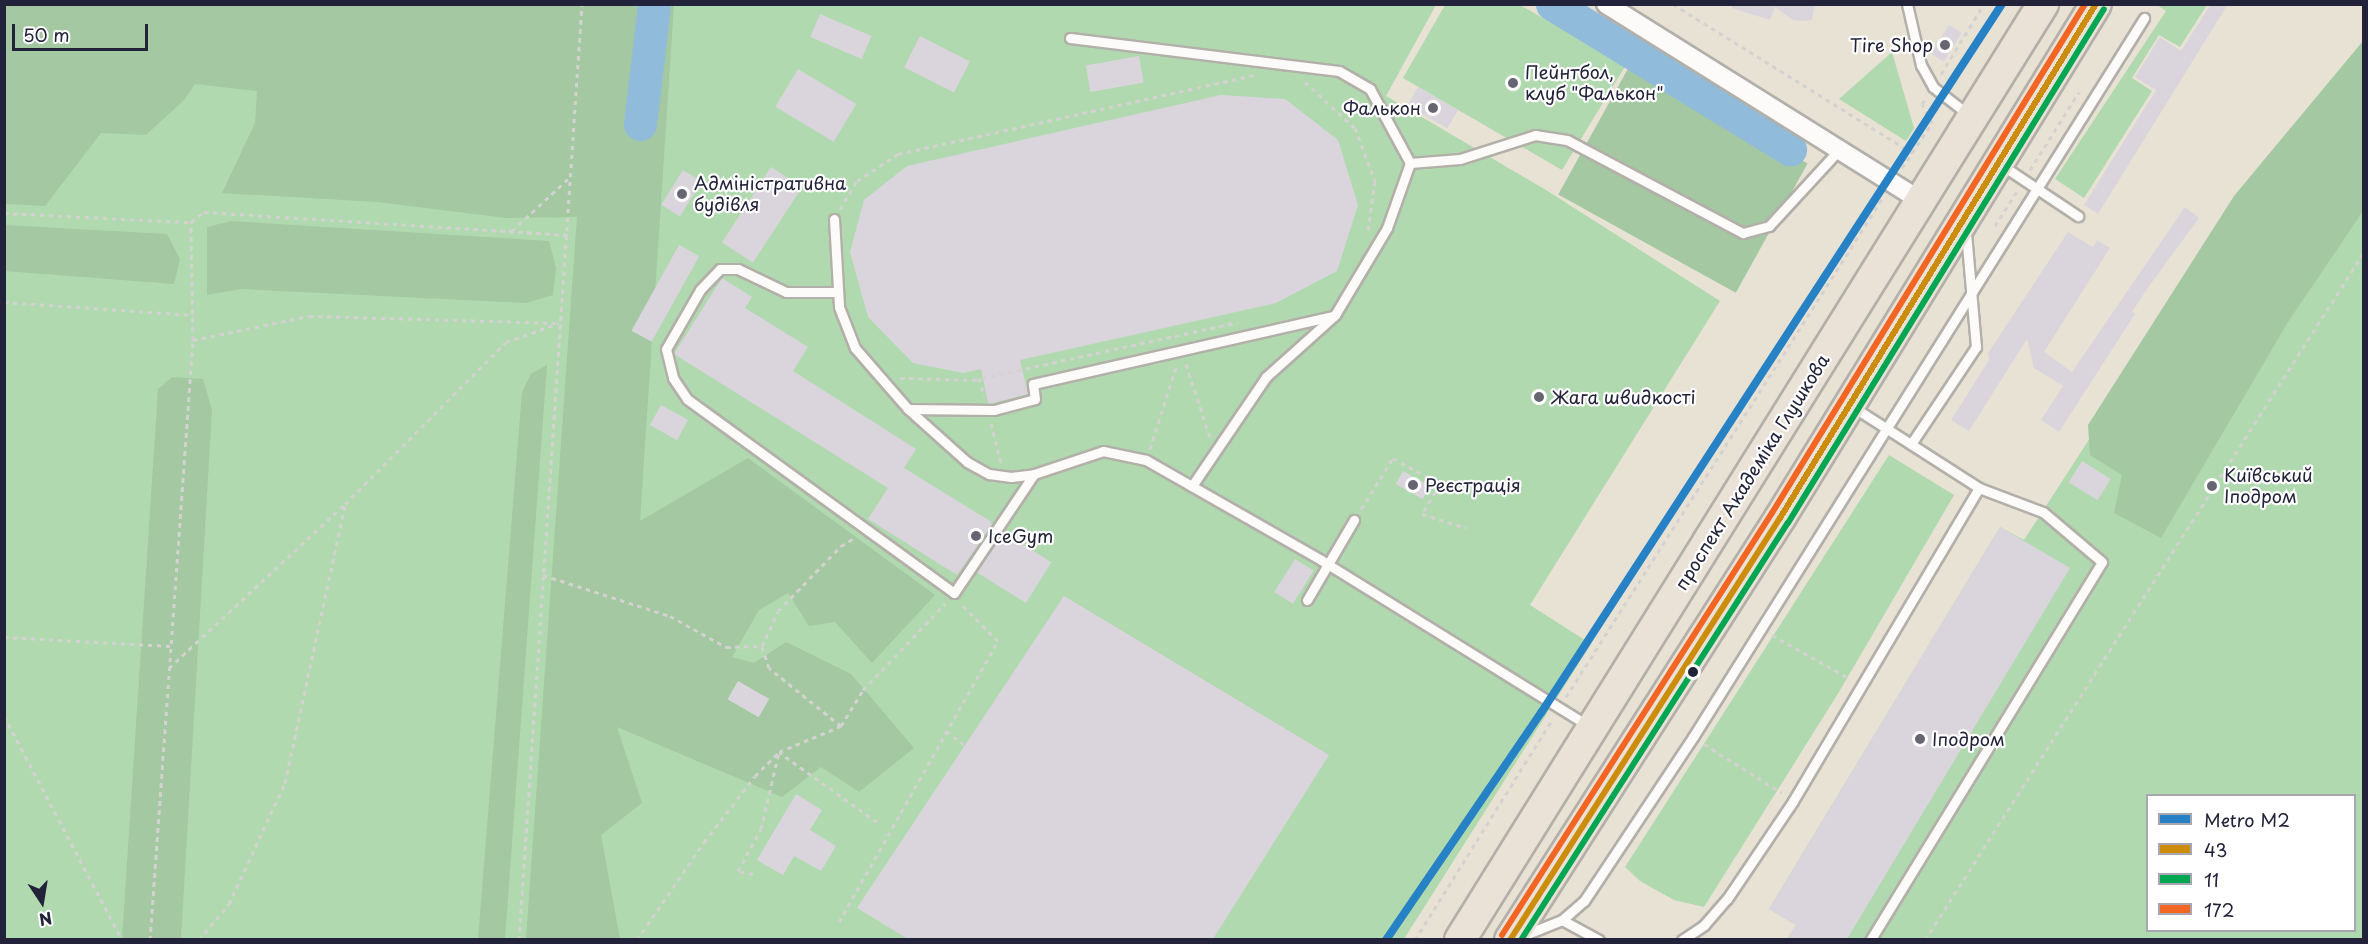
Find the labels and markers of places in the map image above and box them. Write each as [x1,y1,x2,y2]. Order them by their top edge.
place label: Tire Shop [1850,34,1933,56]
marker: Tire Shop [1938,38,1952,52]
place label: Пейнтбол, клуб "Фалькон" [1525,62,1664,104]
marker: Пейнтбол, клуб "Фалькон" [1506,76,1520,90]
place label: Фалькон [1343,97,1421,119]
marker: Фалькон [1426,101,1440,115]
place label: Адміністративна будівля [694,173,846,216]
marker: Адміністративна будівля [675,187,689,201]
place label: Жага швидкості [1551,386,1697,408]
marker: Жага швидкості [1532,390,1546,404]
place label: Київський Іподром [2224,465,2313,508]
place label: Реєстрація [1425,474,1521,496]
marker: Реєстрація [1406,478,1420,492]
marker: Київський Іподром [2205,479,2219,493]
place label: IceGym [988,525,1053,547]
marker: IceGym [969,529,983,543]
unlabelled marker [1687,666,1699,678]
place label: Іподром [1932,728,2005,750]
marker: Іподром [1913,732,1927,746]

